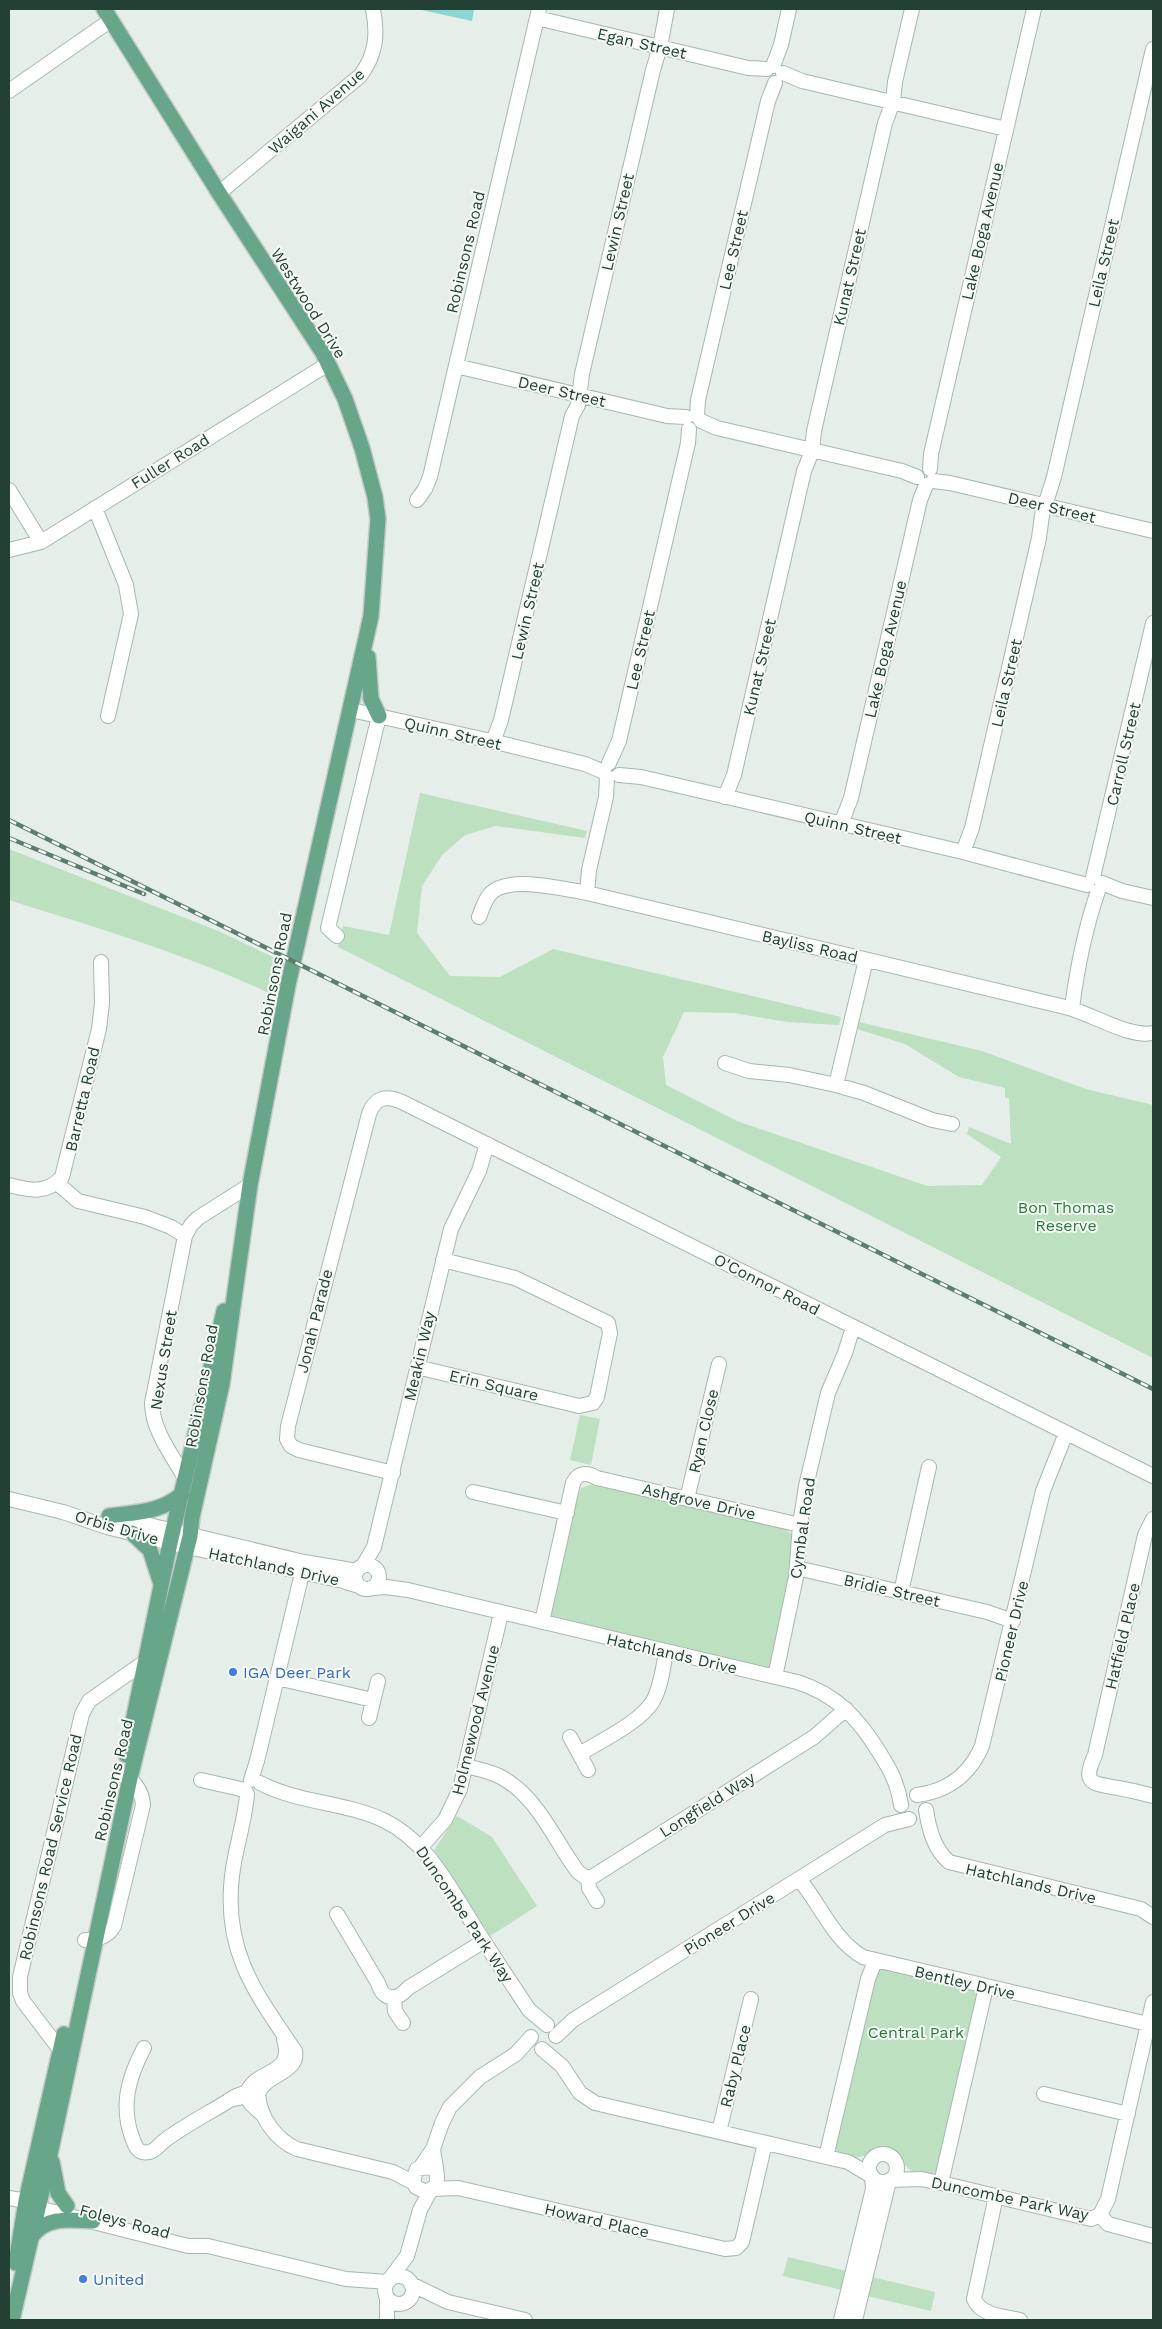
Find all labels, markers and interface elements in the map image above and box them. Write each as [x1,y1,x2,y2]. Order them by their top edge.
street label: Egan Street [595,24,689,63]
street label: Waigani Avenue [264,64,368,158]
street label: Lake Boga Avenue [957,160,1008,302]
street label: Lewin Street [597,171,638,273]
street label: Robinsons Road [442,189,489,315]
street label: Lee Street [715,208,752,292]
street label: Leila Street [1084,217,1123,309]
street label: Kunat Street [829,226,870,327]
street label: Westwood Drive [267,244,350,362]
street label: Deer Street [516,372,608,411]
street label: Fuller Road [128,430,213,493]
street label: Deer Street [1006,488,1098,527]
street label: Lewin Street [507,560,548,662]
street label: Lake Boga Avenue [860,578,911,720]
street label: Lee Street [622,608,659,692]
street label: Kunat Street [739,616,780,717]
street label: Leila Street [987,637,1026,729]
street label: Carroll Street [1102,700,1145,808]
street label: Quinn Street [402,713,504,754]
street label: Quinn Street [802,807,904,848]
street label: Robinsons Road [253,911,296,1037]
street label: Bayliss Road [760,926,860,967]
street label: Barretta Road [61,1045,104,1153]
park label: Bon Thomas Reserve [1018,1198,1114,1235]
street label: O'Connor Road [711,1250,823,1319]
street label: Jonah Parade [292,1267,337,1375]
street label: Nexus Street [146,1308,181,1411]
street label: Meakin Way [400,1309,439,1403]
street label: Robinsons Road [181,1323,222,1449]
street label: Erin Square [447,1366,540,1405]
street label: Ryan Close [685,1387,722,1475]
street label: Cymbal Road [786,1476,819,1580]
street label: Ashgrove Drive [640,1479,758,1524]
street label: Orbis Drive [73,1506,161,1549]
street label: Hatchlands Drive [207,1543,341,1590]
street label: Bridie Street [842,1570,942,1611]
street label: Pioneer Drive [991,1579,1032,1684]
street label: Hatfield Place [1101,1581,1144,1691]
street label: Hatchlands Drive [605,1629,739,1678]
street label: Holmewood Avenue [448,1643,503,1797]
place label: IGA Deer Park [243,1663,351,1682]
marker: IGA Deer Park [227,1666,239,1678]
street label: Robinsons Road [90,1717,137,1843]
street label: Robinsons Road Service Road [15,1732,86,1962]
street label: Longfield Way [656,1767,759,1841]
street label: Duncombe Park Way [412,1842,518,1987]
street label: Hatchlands Drive [964,1859,1098,1908]
street label: Pioneer Drive [680,1888,778,1959]
street label: Bentley Drive [913,1962,1017,2003]
street label: Raby Place [716,2023,755,2110]
park label: Central Park [868,2023,964,2042]
street label: Duncombe Park Way [929,2173,1091,2225]
street label: Howard Place [543,2199,651,2242]
street label: Foleys Road [77,2200,172,2243]
place label: United [93,2270,144,2289]
marker: United [77,2273,89,2285]

